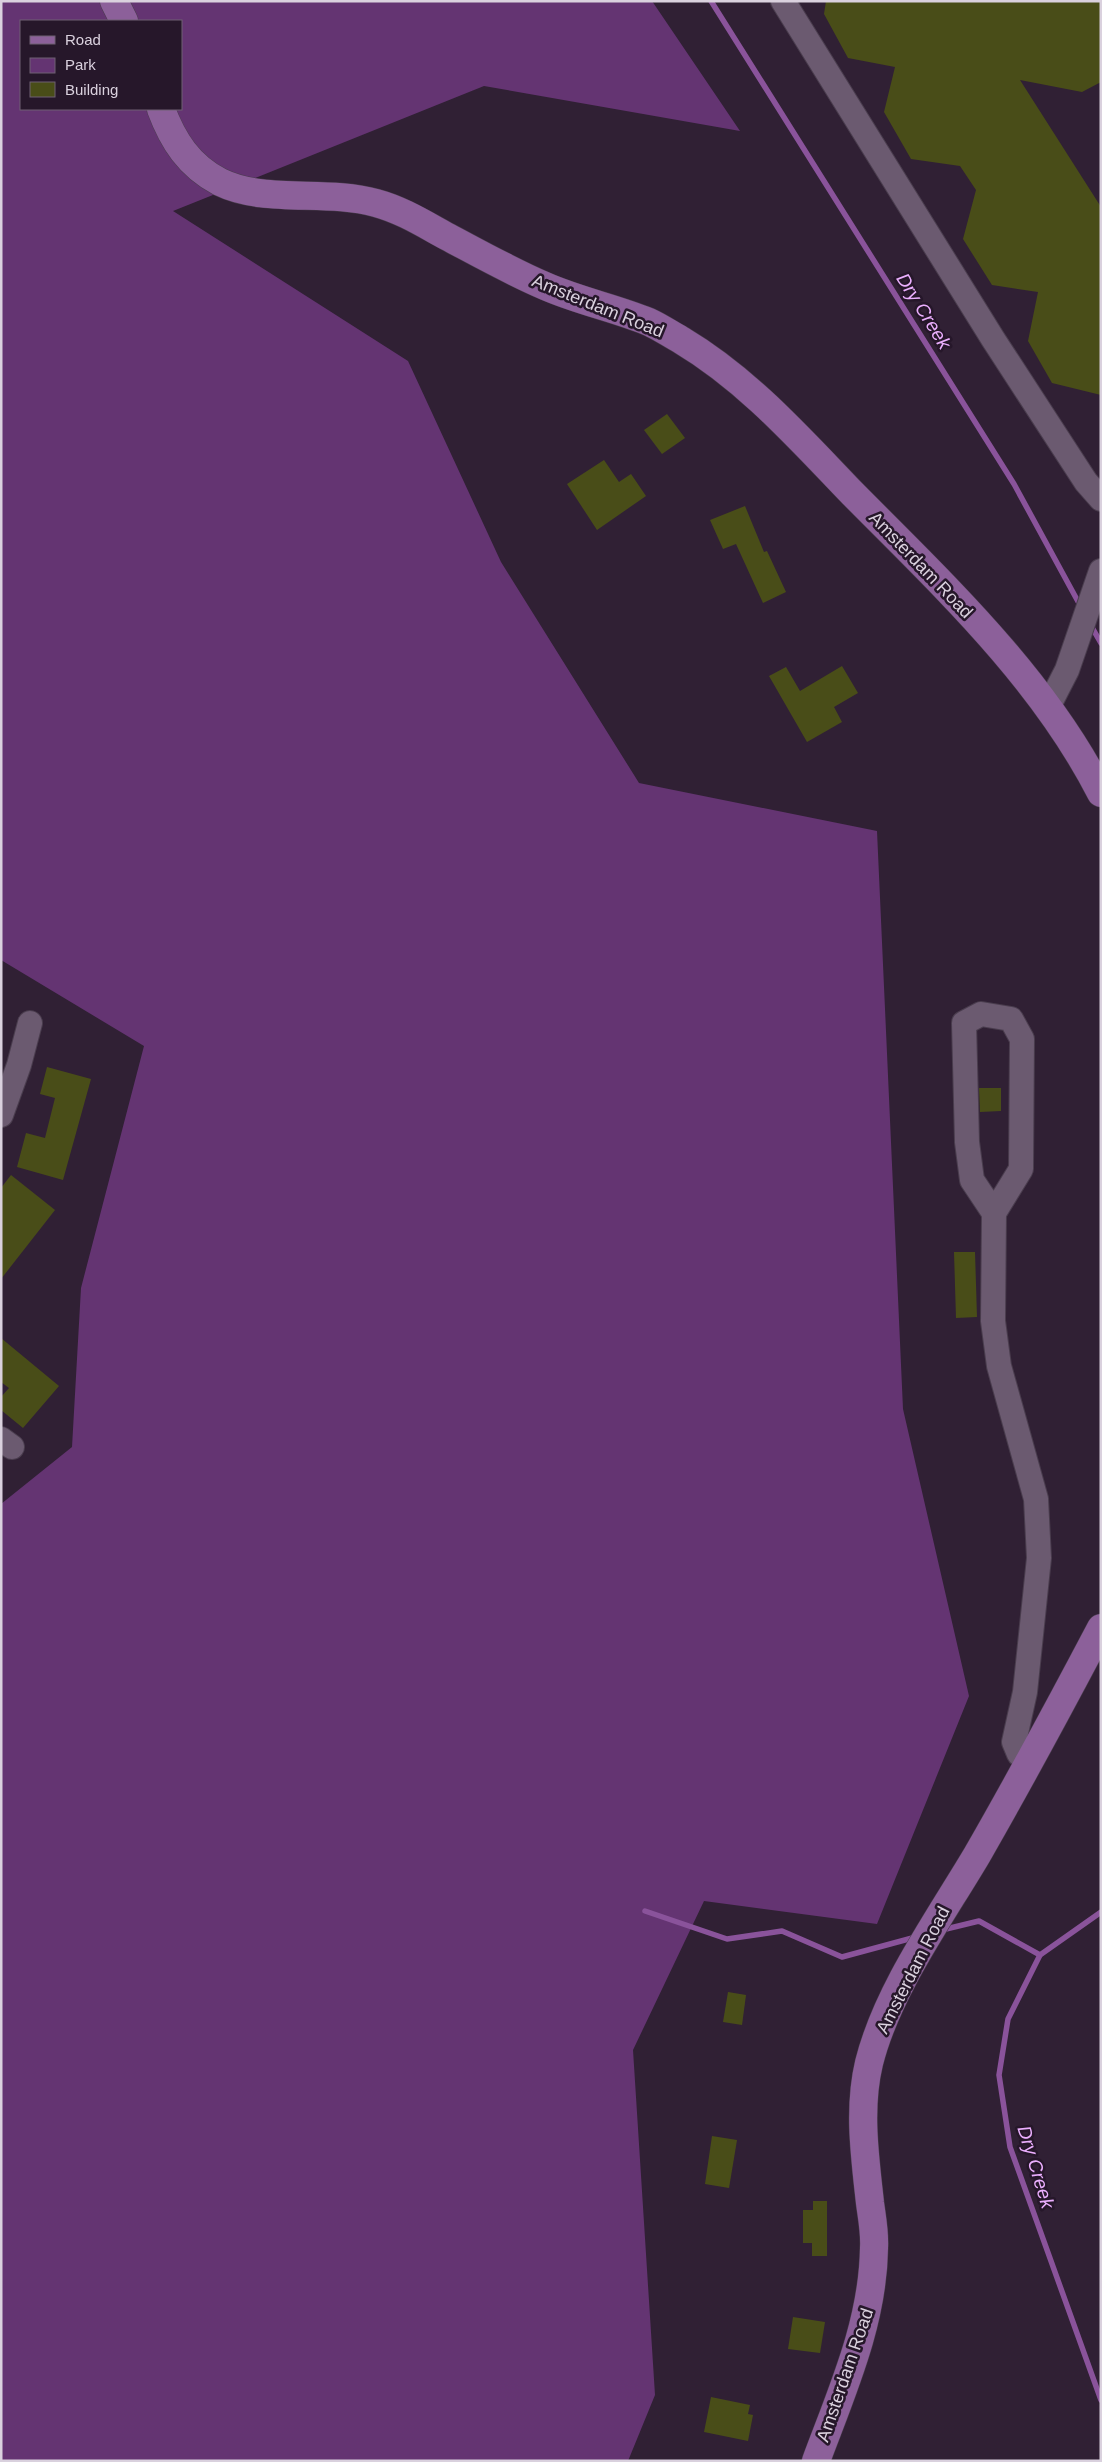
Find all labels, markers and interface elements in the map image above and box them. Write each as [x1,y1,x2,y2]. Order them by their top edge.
legend [20,20,182,110]
text: Road [65,31,101,48]
text: Park [65,56,96,73]
text: Building [65,81,118,98]
water label: Dry Creek [892,269,956,354]
street label: Amsterdam Road [529,270,667,342]
street label: Amsterdam Road [865,508,977,622]
street label: Amsterdam Road [872,1903,954,2037]
water label: Dry Creek [1013,2123,1059,2212]
street label: Amsterdam Road [813,2306,877,2444]

